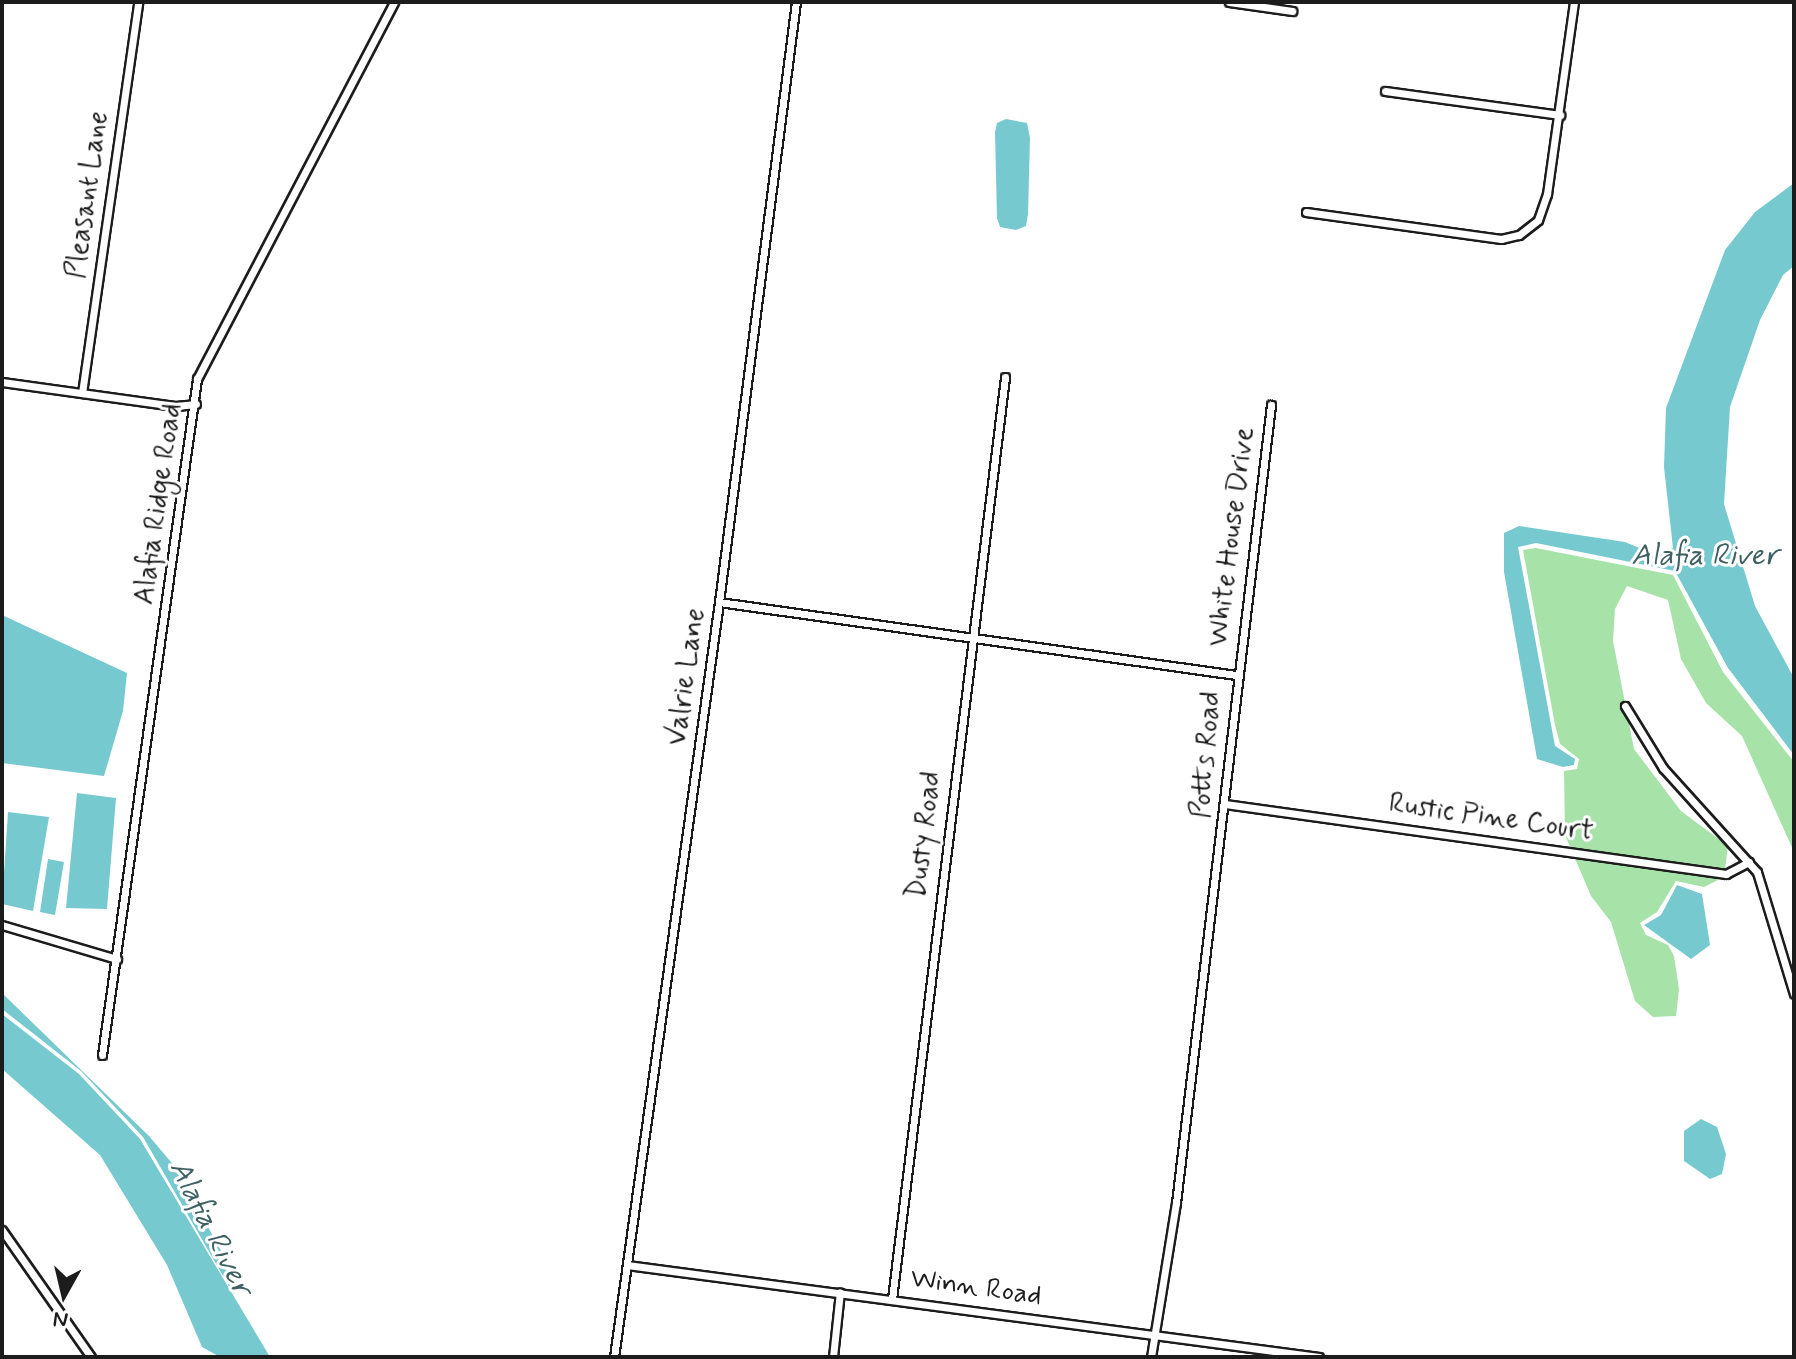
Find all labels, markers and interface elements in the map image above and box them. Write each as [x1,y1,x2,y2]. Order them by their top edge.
street label: Pleasant Lane [59,108,117,282]
street label: Alafia Ridge Road [128,402,190,606]
street label: White House Drive [1202,428,1262,646]
water label: Alafia River [1632,538,1778,574]
street label: Valrie Lane [661,606,713,748]
street label: Potts Road [1185,690,1229,820]
street label: Dusty Road [901,769,949,901]
street label: Rustic Pine Court [1390,788,1592,848]
water label: Alafia River [161,1155,259,1301]
north arrow [24,1255,104,1335]
street label: Winn Road [908,1262,1044,1314]
text: N [51,1304,70,1334]

